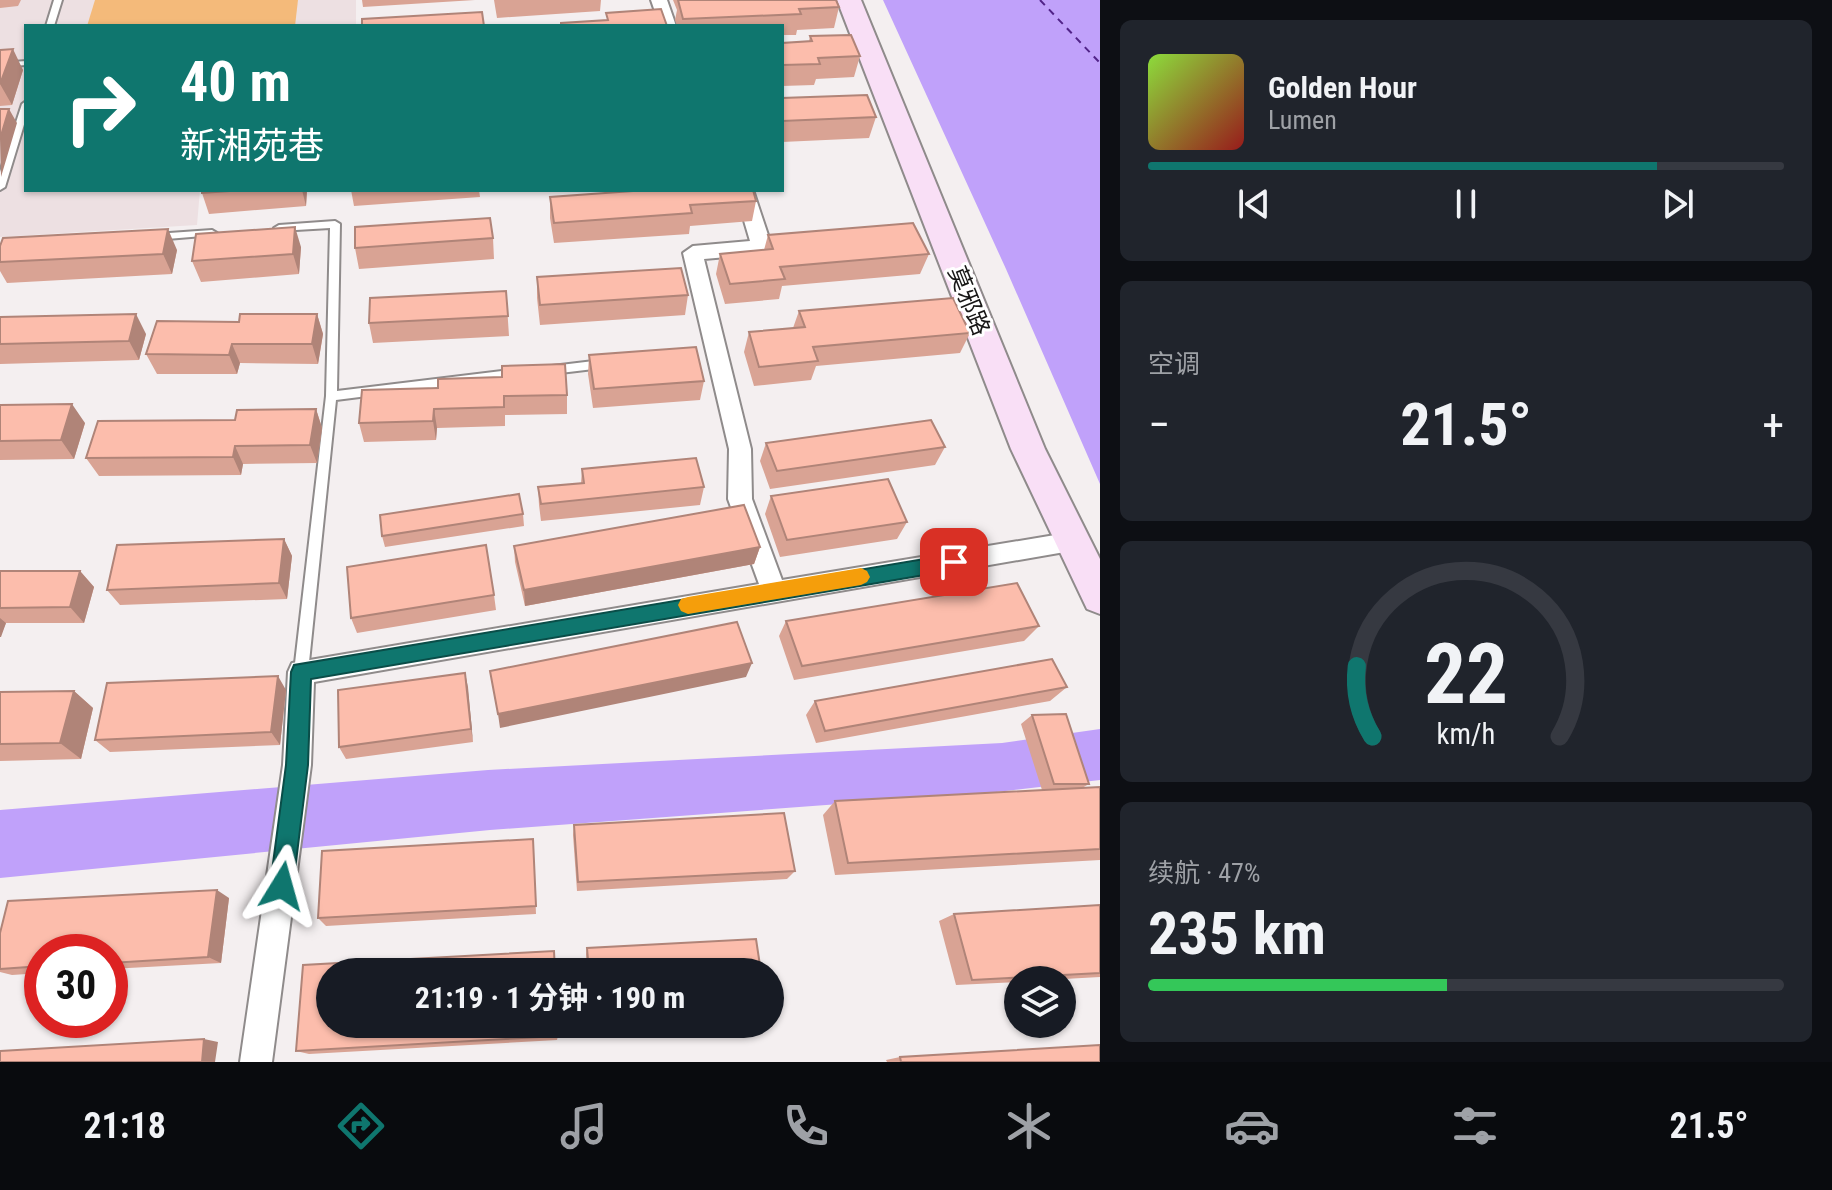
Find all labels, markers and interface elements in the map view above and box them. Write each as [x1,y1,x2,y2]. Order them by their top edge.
text: 40 m [180,49,291,115]
icon: right [48,56,152,160]
text: Golden Hour [1268,70,1417,105]
text: Lumen [1268,105,1337,135]
text: 新湘苑巷 [180,125,324,167]
icon: previous [1232,182,1276,226]
icon: pause [1444,182,1488,226]
icon: next [1656,182,1700,226]
street label: 莫邪路 [943,262,995,340]
text: 空调 [1148,349,1200,379]
text: 21.5° [1400,389,1532,460]
text: − [1148,399,1170,451]
text: + [1762,399,1784,451]
pin [920,528,988,596]
icon: arrive [932,540,976,584]
text: 22 [1424,626,1508,723]
text: km/h [1437,717,1495,751]
position arrow [240,844,324,928]
text: 续航 · 47% [1148,858,1260,888]
text: 235 km [1148,898,1326,969]
speed limit sign: 30 [24,934,128,1038]
map controls [1004,966,1076,1038]
button: layers [1004,966,1076,1038]
text: 21:19 · 1 分钟 · 190 m [415,980,685,1015]
icon: directions [333,1098,389,1154]
icon: music [556,1098,612,1154]
icon: phone [778,1098,834,1154]
icon: climate [1001,1098,1057,1154]
icon: car [1224,1098,1280,1154]
icon: filters [1447,1098,1503,1154]
text: 21:18 [83,1105,166,1147]
text: 21.5° [1669,1105,1749,1147]

